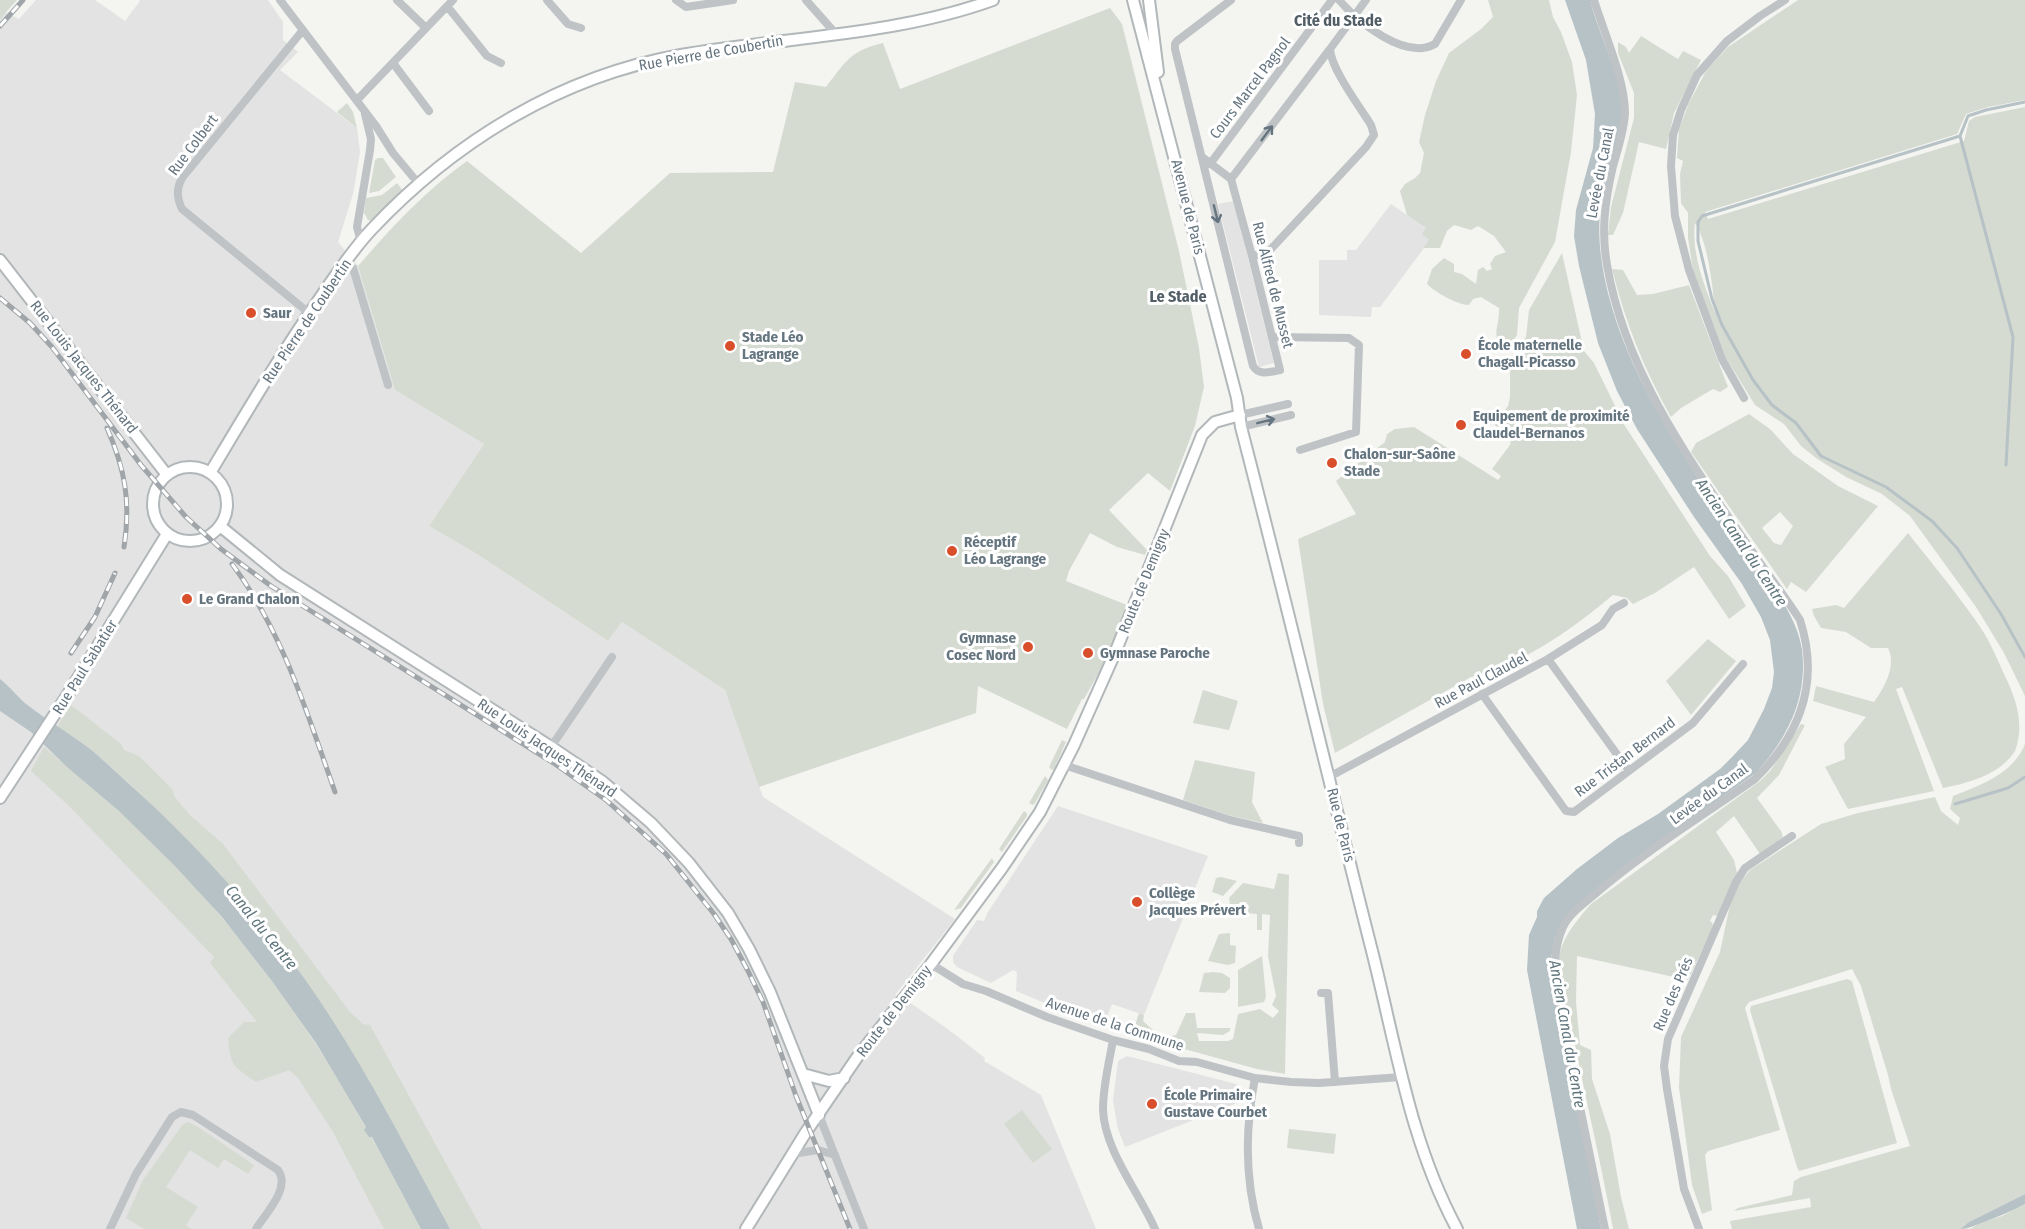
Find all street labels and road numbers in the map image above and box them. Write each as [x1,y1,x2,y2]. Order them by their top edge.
street label: Rue Pierre de Coubertin [637,31,785,75]
street label: Cours Marcel Pagnol [1206,33,1294,143]
street label: Rue Colbert [164,111,222,179]
street label: Levée du Canal [1582,126,1618,220]
street label: Avenue de Paris [1167,158,1209,256]
street label: Rue Alfred de Musset [1249,220,1297,350]
street label: Rue Pierre de Coubertin [259,255,355,387]
street label: Rue Louis Jacques Thénard [26,297,142,437]
street label: Route de Demigny [1115,526,1173,636]
street label: Rue Paul Sabatier [49,616,122,718]
street label: Rue Paul Claudel [1431,648,1531,712]
street label: Rue Louis Jacques Thénard [474,695,620,801]
street label: Rue Tristan Bernard [1571,713,1679,801]
street label: Levée du Canal [1667,760,1752,828]
street label: Rue de Paris [1323,786,1359,864]
street label: Rue des Prés [1649,954,1697,1034]
street label: Route de Demigny [853,961,936,1060]
street label: Avenue de la Commune [1044,993,1186,1055]

